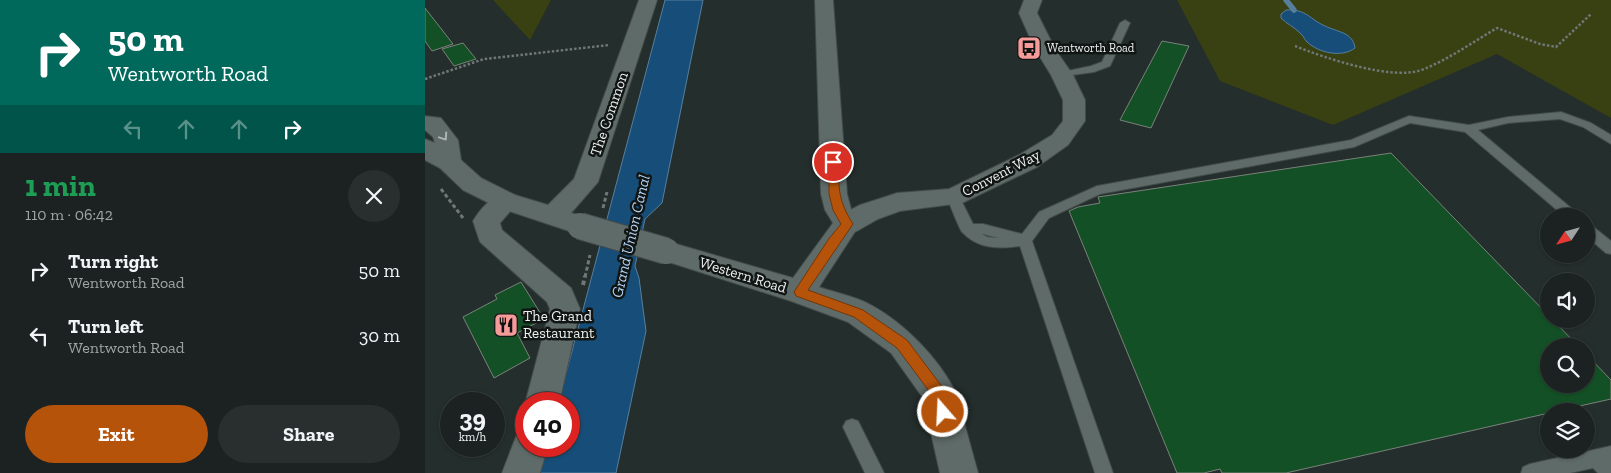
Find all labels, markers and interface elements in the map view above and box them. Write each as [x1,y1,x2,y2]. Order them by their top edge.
text: 50 m [108,18,184,60]
icon: right [25,20,90,85]
bus stop icon: Wentworth Road [1016,35,1042,61]
place label: Wentworth Road [1047,41,1135,55]
text: Wentworth Road [108,60,268,87]
street label: The Common [586,69,632,158]
icon: left [119,115,147,143]
icon: ahead [172,115,200,143]
icon: ahead [225,115,253,143]
icon: right [278,115,306,143]
one-way arrow [438,131,447,141]
pin [812,141,854,183]
street label: Convent Way [959,146,1043,200]
icon: arrive [819,148,847,176]
text: 1 min [25,168,96,204]
button: close [348,170,400,222]
water label: Grand Union Canal [607,173,654,299]
text: 110 m · 06:42 [25,205,113,224]
north arrow [1540,208,1595,262]
map controls [1540,208,1595,458]
text: Turn right [68,250,158,273]
street label: Western Road [697,253,789,297]
icon: right [25,257,53,285]
text: 50 m [359,259,400,282]
text: Wentworth Road [68,273,185,292]
button: sound [1540,273,1595,328]
place label: The Grand Restaurant [523,307,595,342]
restaurant icon: The Grand Restaurant [493,312,519,338]
text: Turn left [68,315,143,338]
icon: left [25,322,53,350]
text: 30 m [359,324,400,347]
text: Wentworth Road [68,338,185,357]
button: search [1540,338,1595,393]
position arrow [916,385,968,437]
speed limit sign: 40 [515,392,580,457]
text: 39 [459,403,486,433]
button: layers [1540,403,1595,458]
button: Exit [25,405,208,463]
button: Share [218,405,400,463]
text: km/h [459,430,486,444]

